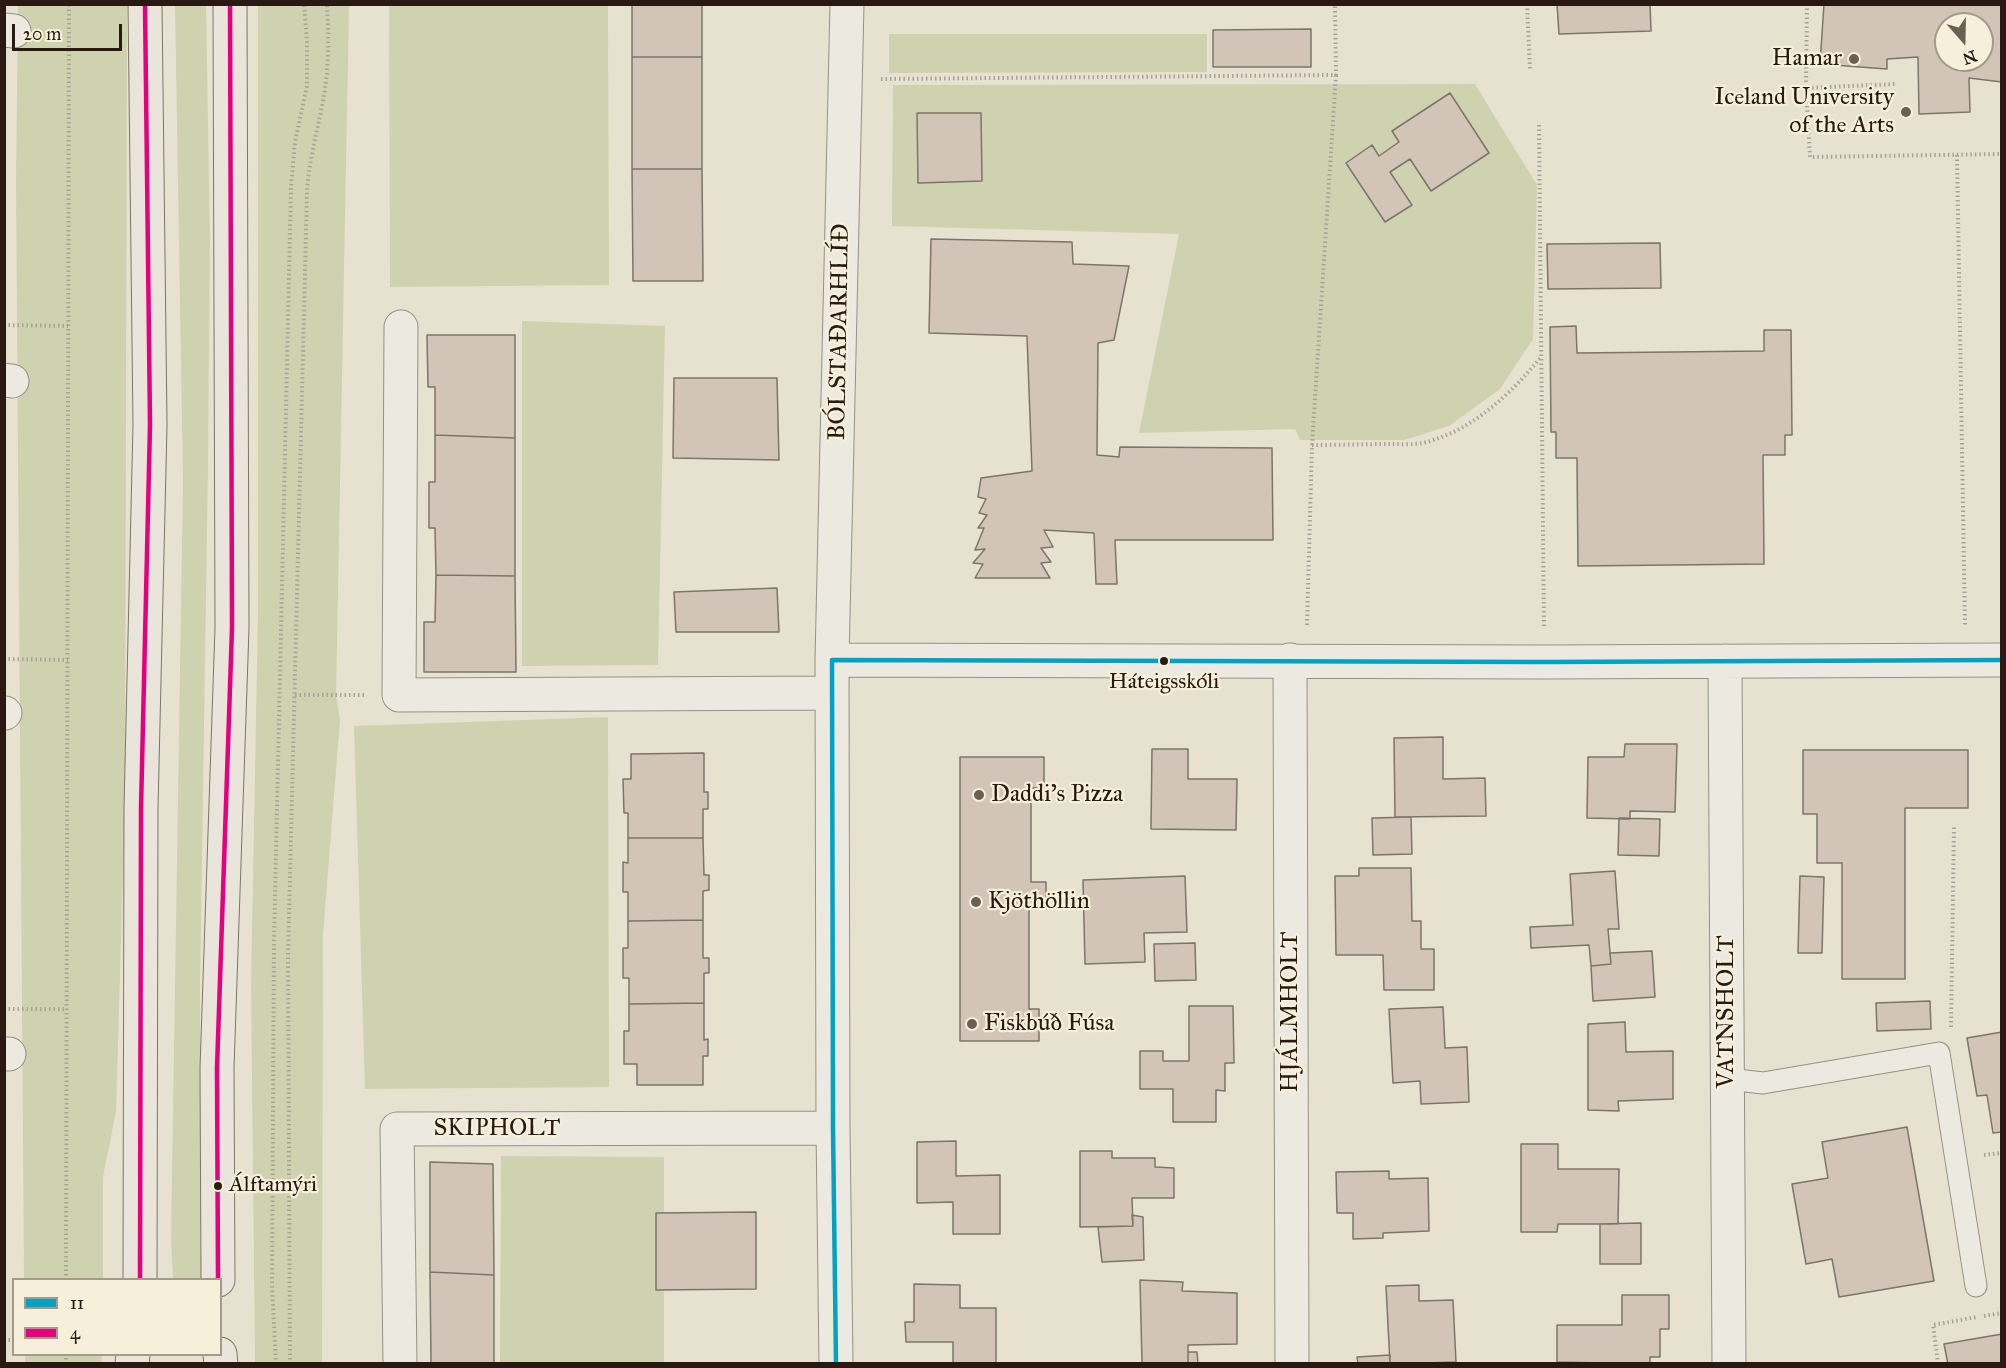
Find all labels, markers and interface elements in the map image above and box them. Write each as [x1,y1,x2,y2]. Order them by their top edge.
scale bar [15,12,124,50]
north arrow [1934,12,1994,72]
text: 20 m [23,23,61,45]
place label: Hamar [1772,45,1842,73]
text: N [1960,46,1979,69]
marker: Hamar [1847,52,1861,66]
place label: Iceland University of the Arts [1714,84,1894,140]
marker: Iceland University of the Arts [1899,105,1913,119]
street label: BÓLSTAÐARHLÍÐ [824,223,856,441]
marker: Háteigsskóli [1158,655,1170,667]
place label: Háteigsskóli [1109,670,1219,696]
place label: Daddi's Pizza [991,781,1123,809]
marker: Daddi's Pizza [972,788,986,802]
place label: Kjöthöllin [988,888,1090,916]
marker: Kjöthöllin [969,895,983,909]
street label: HJÁLMHOLT [1277,932,1305,1092]
street label: VATNSHOLT [1713,935,1741,1089]
place label: Fiskbúð Fúsa [984,1010,1114,1038]
marker: Fiskbúð Fúsa [965,1017,979,1031]
street label: SKIPHOLT [434,1115,560,1143]
place label: Álftamýri [229,1173,317,1199]
marker: Álftamýri [212,1180,224,1192]
legend [12,1278,222,1356]
text: 11 [70,1292,84,1314]
text: 4 [70,1322,80,1344]

